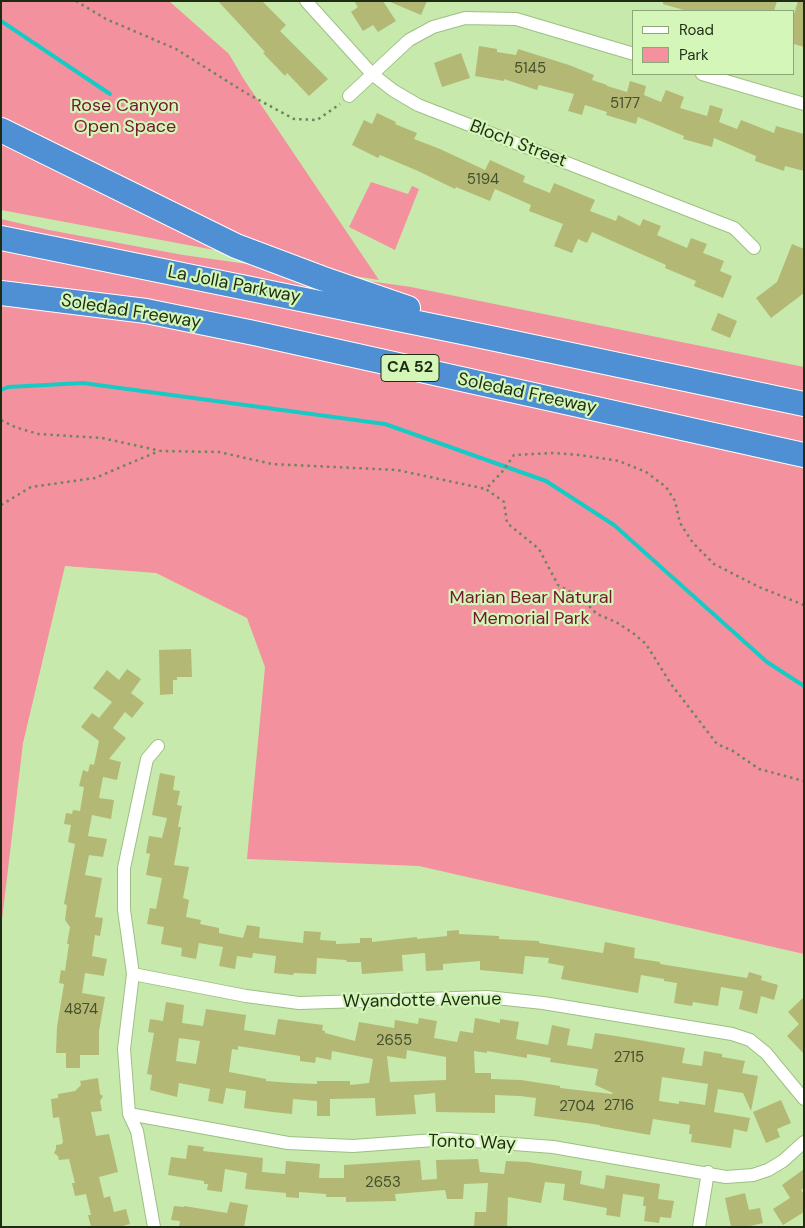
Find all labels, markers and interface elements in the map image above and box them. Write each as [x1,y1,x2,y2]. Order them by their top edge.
legend [632,10,795,75]
text: Road [679,20,714,40]
text: Park [679,45,709,65]
house number: 5145 [514,60,546,78]
park label: Rose Canyon Open Space [71,95,179,138]
house number: 5177 [610,95,640,113]
street label: Bloch Street [467,116,569,172]
house number: 5194 [467,171,499,189]
street label: La Jolla Parkway [166,262,302,308]
street label: Soledad Freeway [59,290,203,334]
road number: CA 52 [381,354,439,382]
street label: Soledad Freeway [456,369,598,419]
park label: Marian Bear Natural Memorial Park [450,587,612,630]
street label: Wyandotte Avenue [343,989,501,1013]
house number: 4874 [64,1001,98,1019]
house number: 2655 [376,1032,412,1050]
house number: 2715 [614,1049,644,1067]
house number: 2716 [604,1097,634,1115]
house number: 2704 [559,1098,595,1116]
street label: Tonto Way [428,1131,516,1155]
house number: 2653 [365,1174,401,1192]

